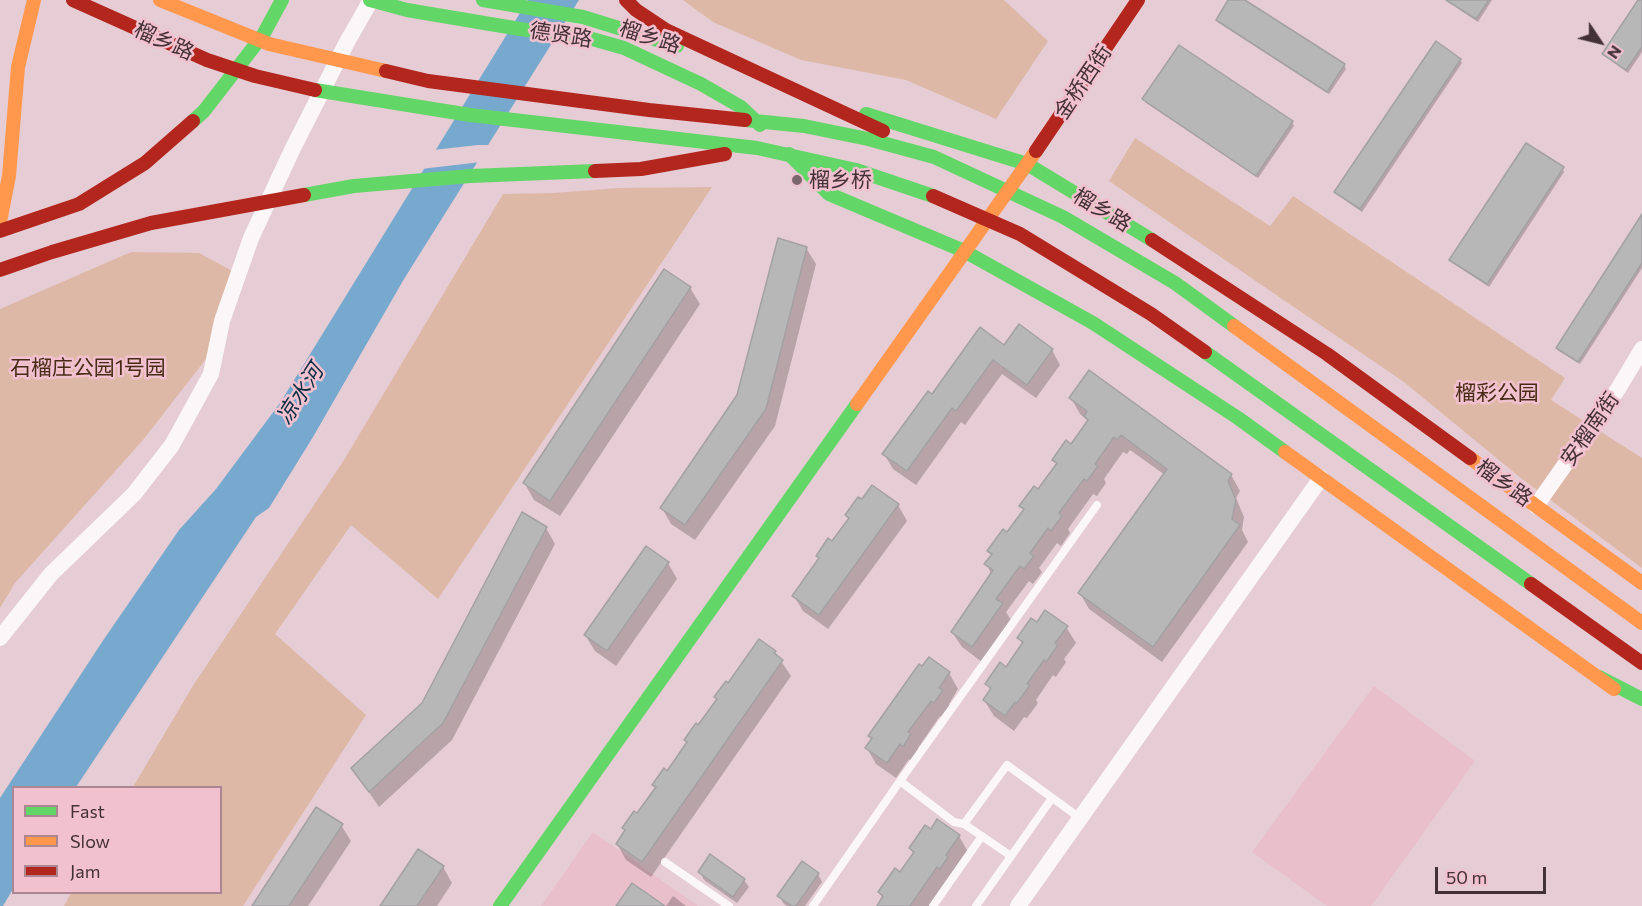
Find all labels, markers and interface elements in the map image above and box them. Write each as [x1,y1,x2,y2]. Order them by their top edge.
north arrow [1570,12,1630,72]
street label: 榴乡路 [616,15,684,59]
street label: 榴乡路 [130,17,198,65]
street label: 德贤路 [528,18,594,52]
street label: 金桥西街 [1049,40,1117,124]
text: N [1604,42,1626,63]
place label: 榴乡桥 [809,167,872,193]
marker: 榴乡桥 [790,173,804,187]
street label: 榴乡路 [1069,183,1135,237]
park label: 石榴庄公园1号园 [10,355,166,381]
water label: 凉水河 [271,359,329,429]
park label: 榴彩公园 [1455,380,1539,406]
street label: 安榴南街 [1556,387,1624,471]
street label: 榴乡路 [1471,454,1537,512]
legend [12,786,222,894]
text: Fast [70,800,105,822]
text: Slow [70,830,110,852]
scale bar [1438,855,1549,893]
text: Jam [70,860,100,882]
text: 50 m [1446,866,1487,888]

